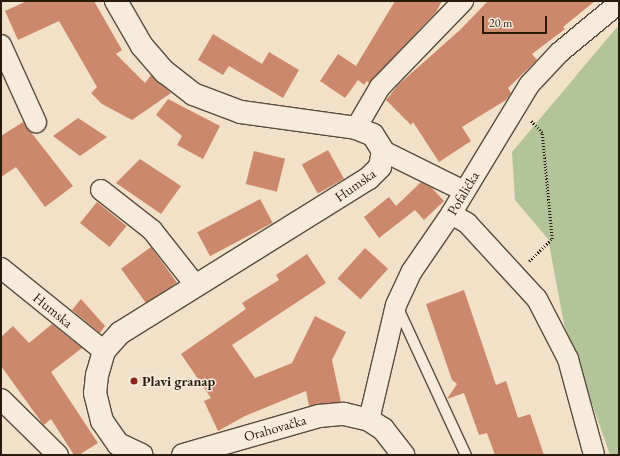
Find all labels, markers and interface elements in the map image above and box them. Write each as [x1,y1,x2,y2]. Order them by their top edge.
scale bar [484,8,549,34]
text: 20 m [489,15,512,31]
street label: Humska [331,165,379,205]
street label: Pofalićka [443,168,483,218]
street label: Humska [30,289,76,331]
place label: Plavi granap [142,373,215,389]
marker: Plavi granap [129,376,139,386]
street label: Orahovačka [242,411,308,445]

